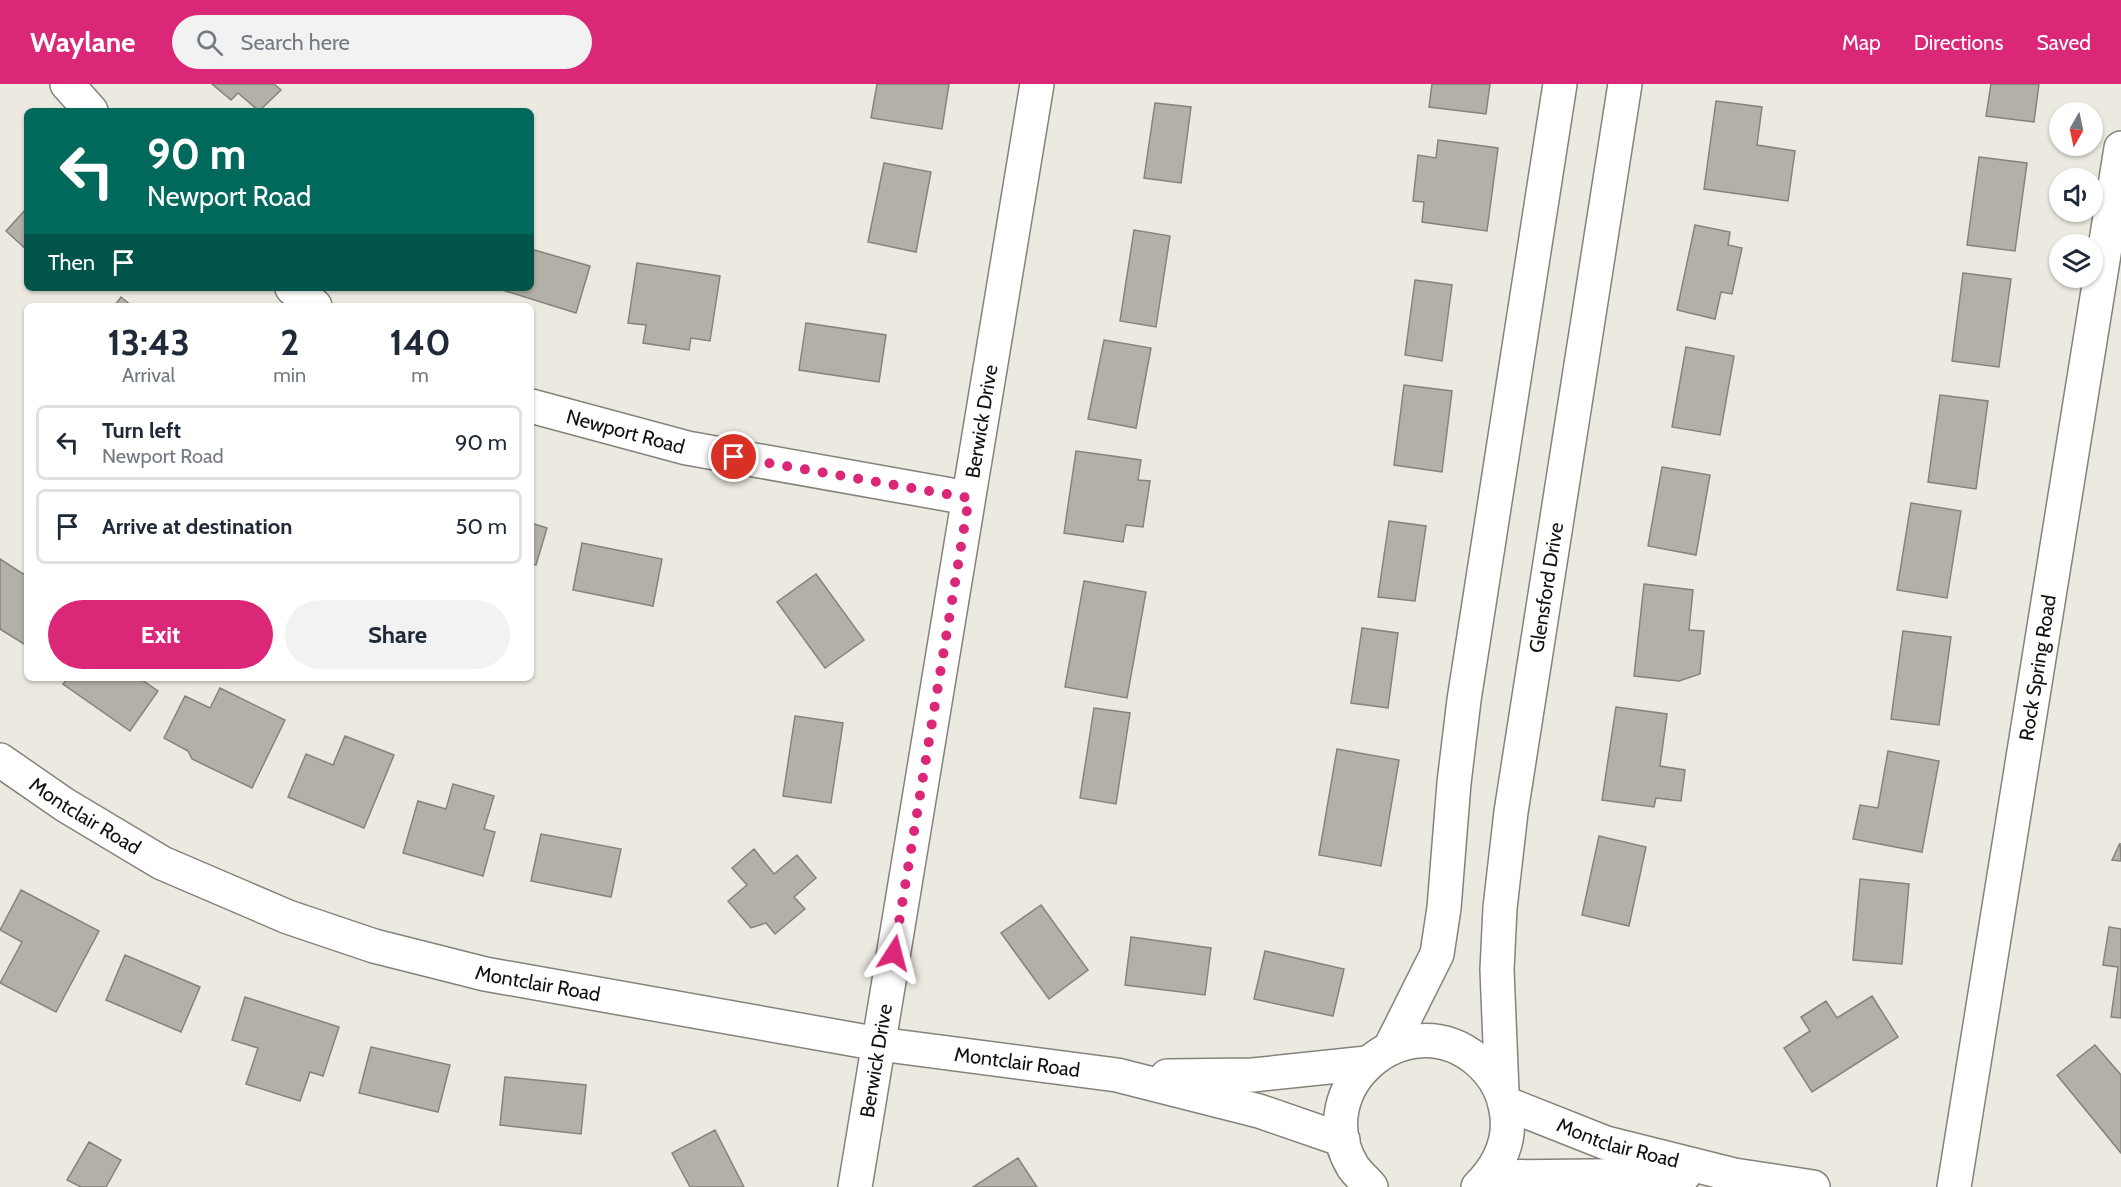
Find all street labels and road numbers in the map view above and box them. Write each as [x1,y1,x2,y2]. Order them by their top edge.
street label: Berwick Drive [960,363,1003,480]
street label: Newport Road [564,404,688,459]
street label: Glensford Drive [1524,521,1568,654]
street label: Rock Spring Road [2014,593,2061,742]
street label: Montclair Road [25,772,145,860]
street label: Montclair Road [473,960,602,1006]
street label: Berwick Drive [855,1002,897,1119]
street label: Montclair Road [953,1042,1082,1082]
street label: Montclair Road [1553,1113,1681,1173]

